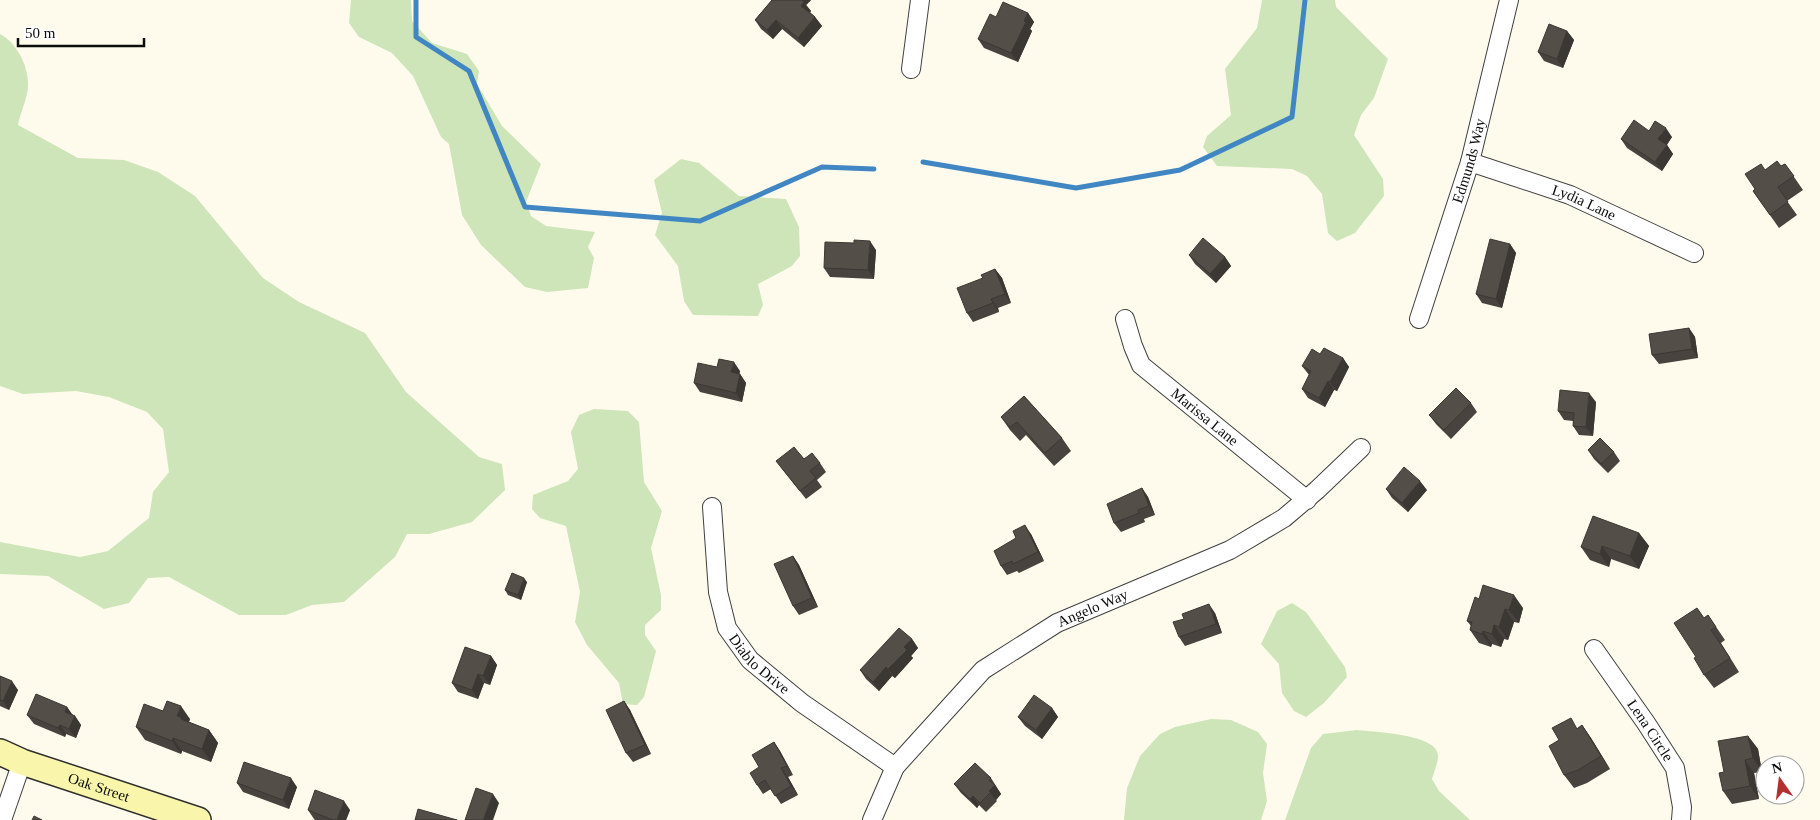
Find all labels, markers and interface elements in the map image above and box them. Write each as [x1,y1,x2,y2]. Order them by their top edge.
scale bar [18,15,144,47]
text: 50 m [25,25,56,41]
street label: Edmunds Way [1449,116,1488,205]
street label: Lydia Lane [1550,182,1619,223]
street label: Marissa Lane [1168,385,1242,449]
street label: Angelo Way [1055,586,1131,630]
street label: Diablo Drive [726,631,793,697]
street label: Lena Circle [1624,697,1677,764]
north arrow [1755,755,1805,805]
text: N [1770,759,1784,776]
street label: Oak Street [66,770,132,805]

